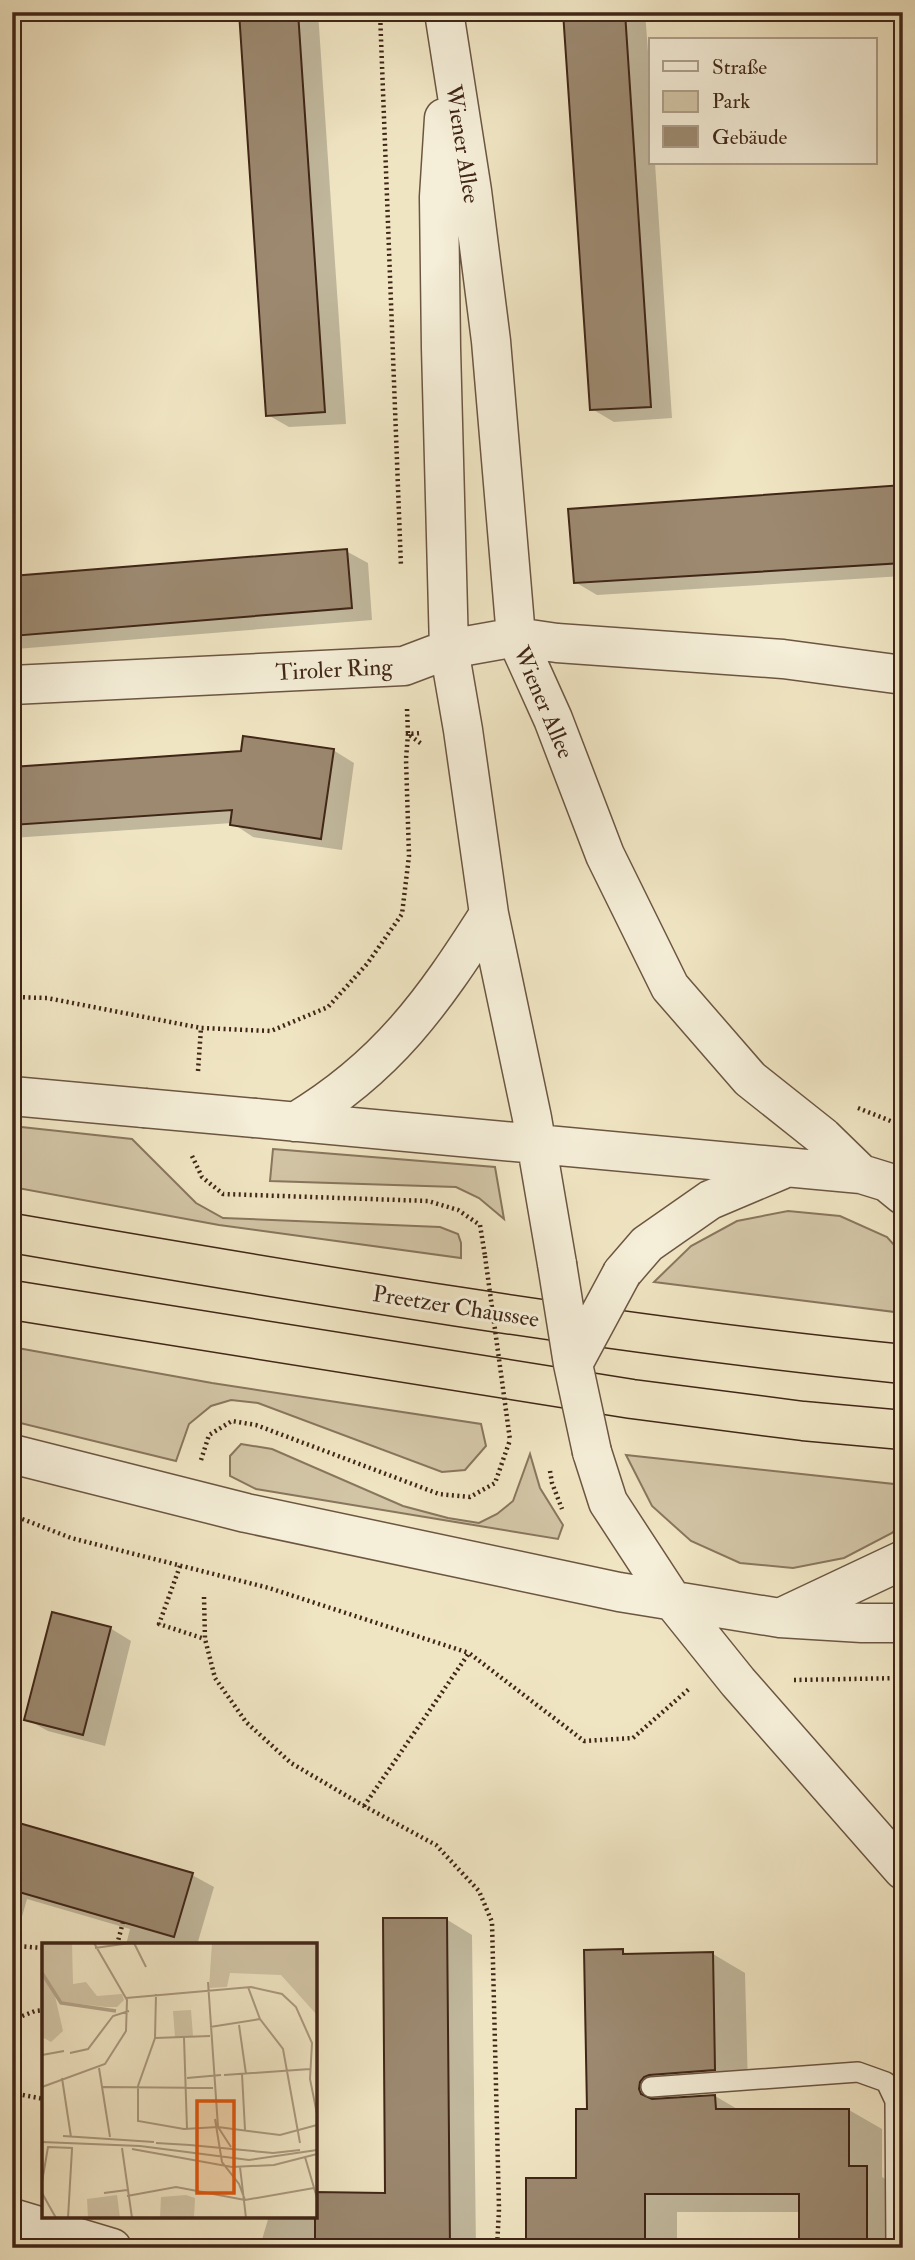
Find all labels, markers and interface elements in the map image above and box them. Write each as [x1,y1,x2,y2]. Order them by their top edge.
legend [649,38,876,164]
text: Straße [712,54,767,81]
street label: Wiener Allee [439,82,486,206]
text: Park [712,88,750,115]
text: Gebäude [712,124,788,151]
street label: Wiener Allee [506,641,580,763]
street label: Tiroler Ring [275,652,394,687]
street label: Preetzer Chaussee [371,1279,541,1334]
inset map [42,1943,317,2218]

